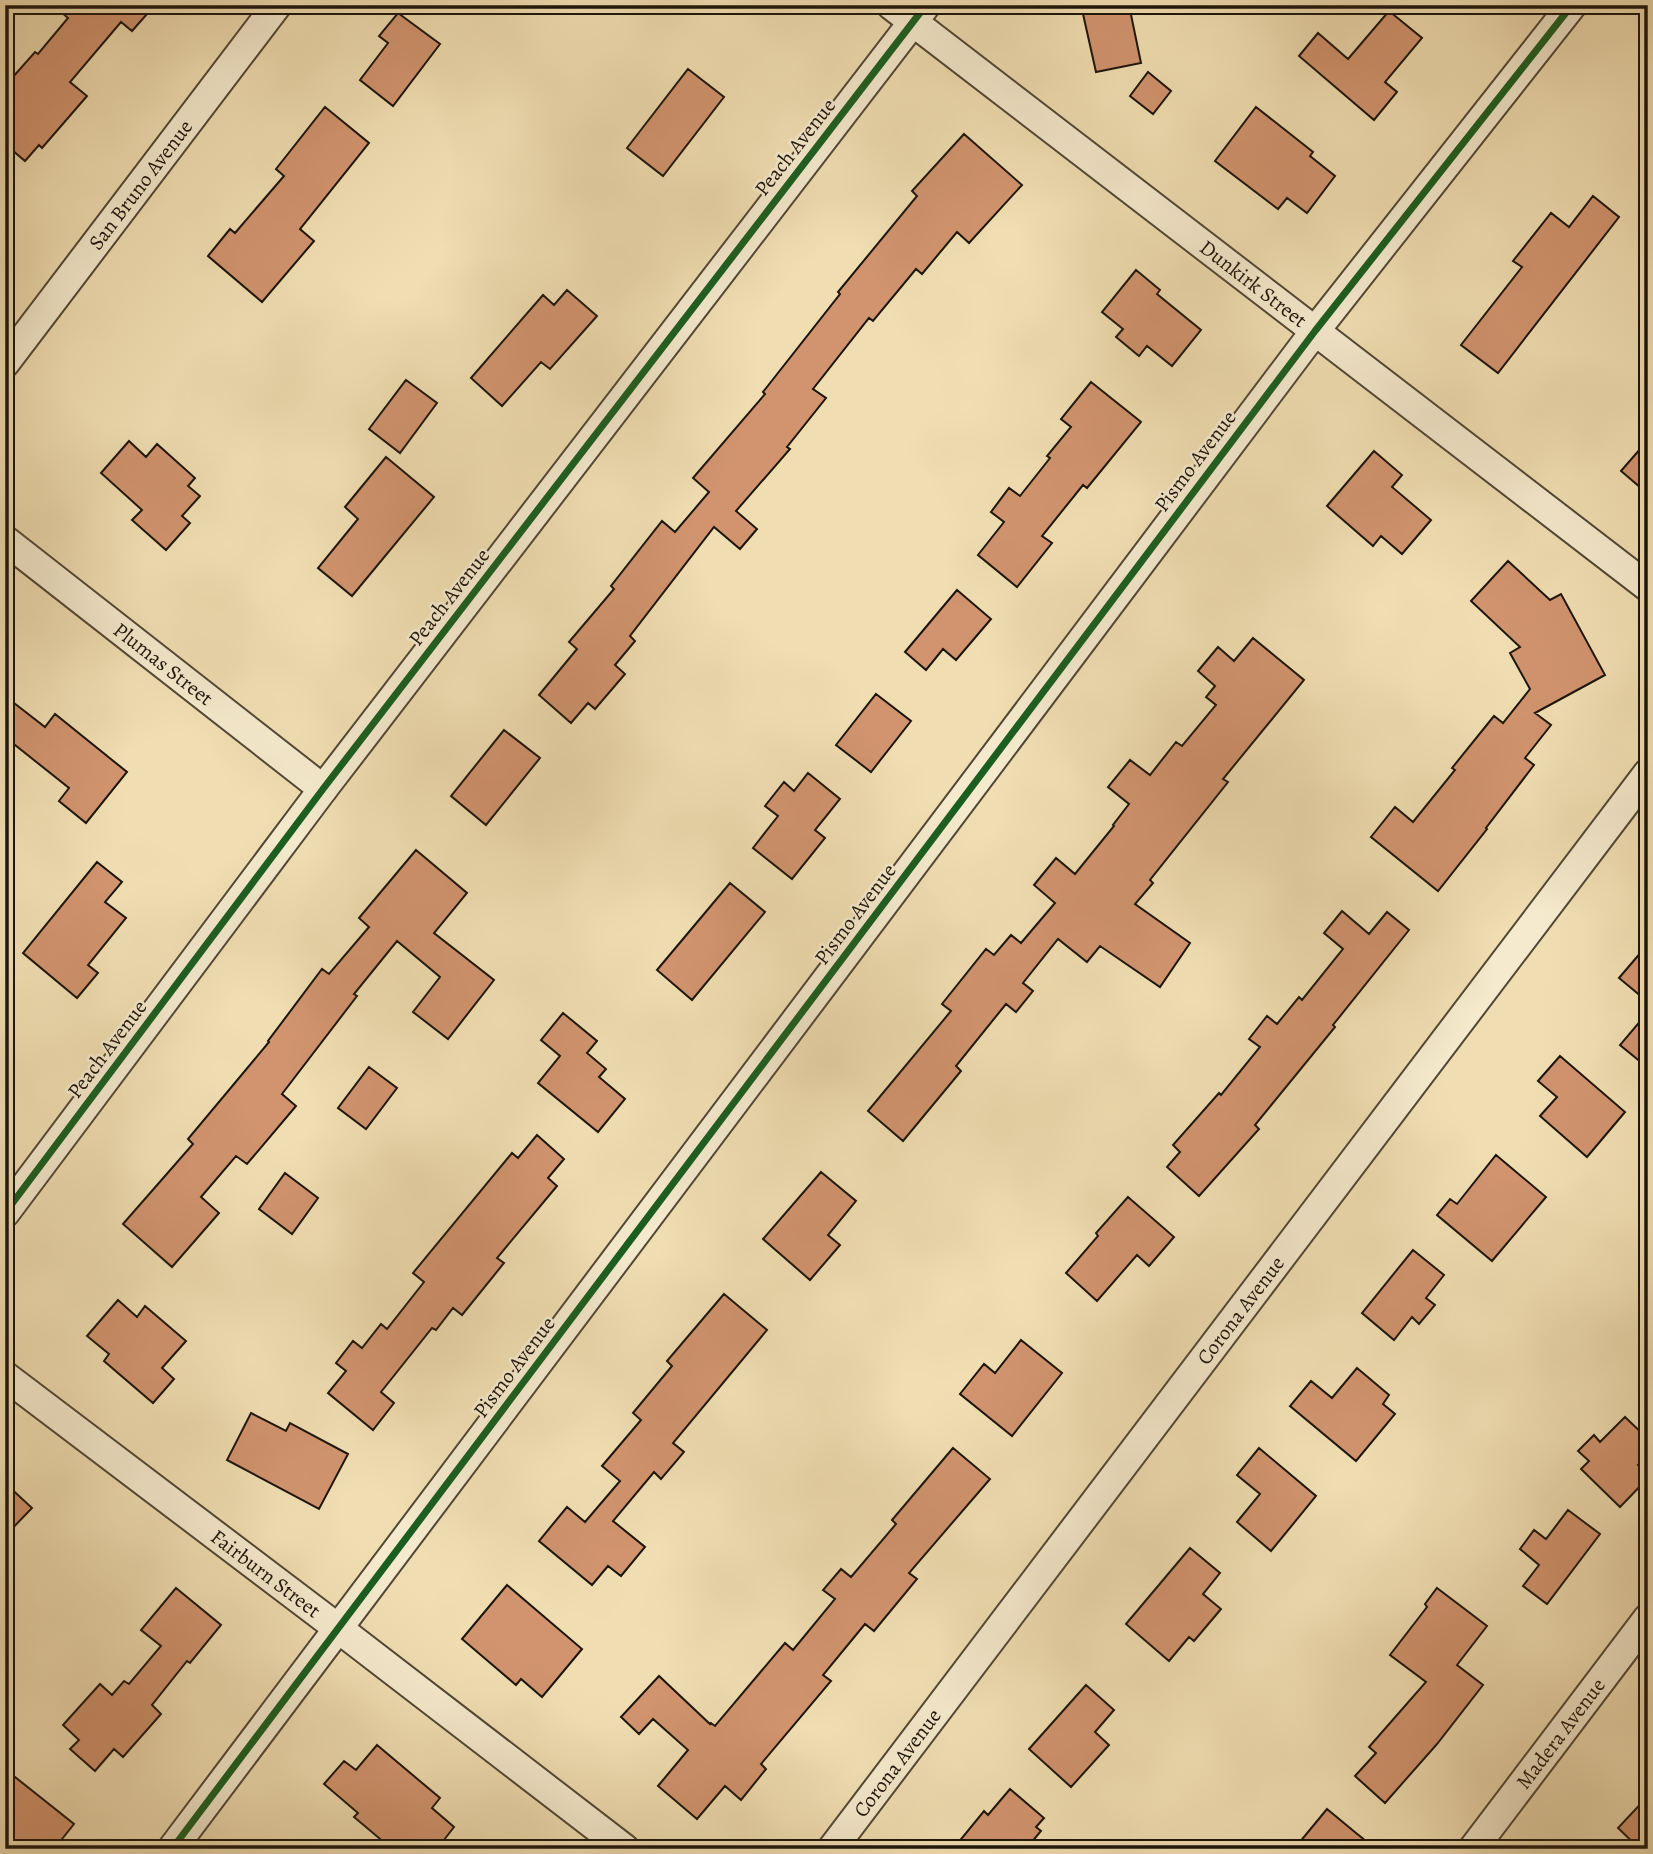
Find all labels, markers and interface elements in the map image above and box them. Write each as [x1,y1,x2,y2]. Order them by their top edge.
street label: Peach Avenue [748,92,842,202]
street label: San Bruno Avenue [82,114,199,256]
street label: Dunkirk Street [1194,233,1313,334]
street label: Pismo Avenue [1148,405,1242,517]
street label: Peach Avenue [402,542,496,652]
street label: Plumas Street [108,616,219,712]
street label: Pismo Avenue [808,858,902,970]
street label: Peach Avenue [61,994,153,1104]
street label: Corona Avenue [1190,1250,1291,1370]
street label: Pismo Avenue [467,1311,561,1423]
street label: Fairburn Street [205,1523,326,1624]
street label: Madera Avenue [1509,1672,1612,1795]
street label: Corona Avenue [847,1703,948,1823]

